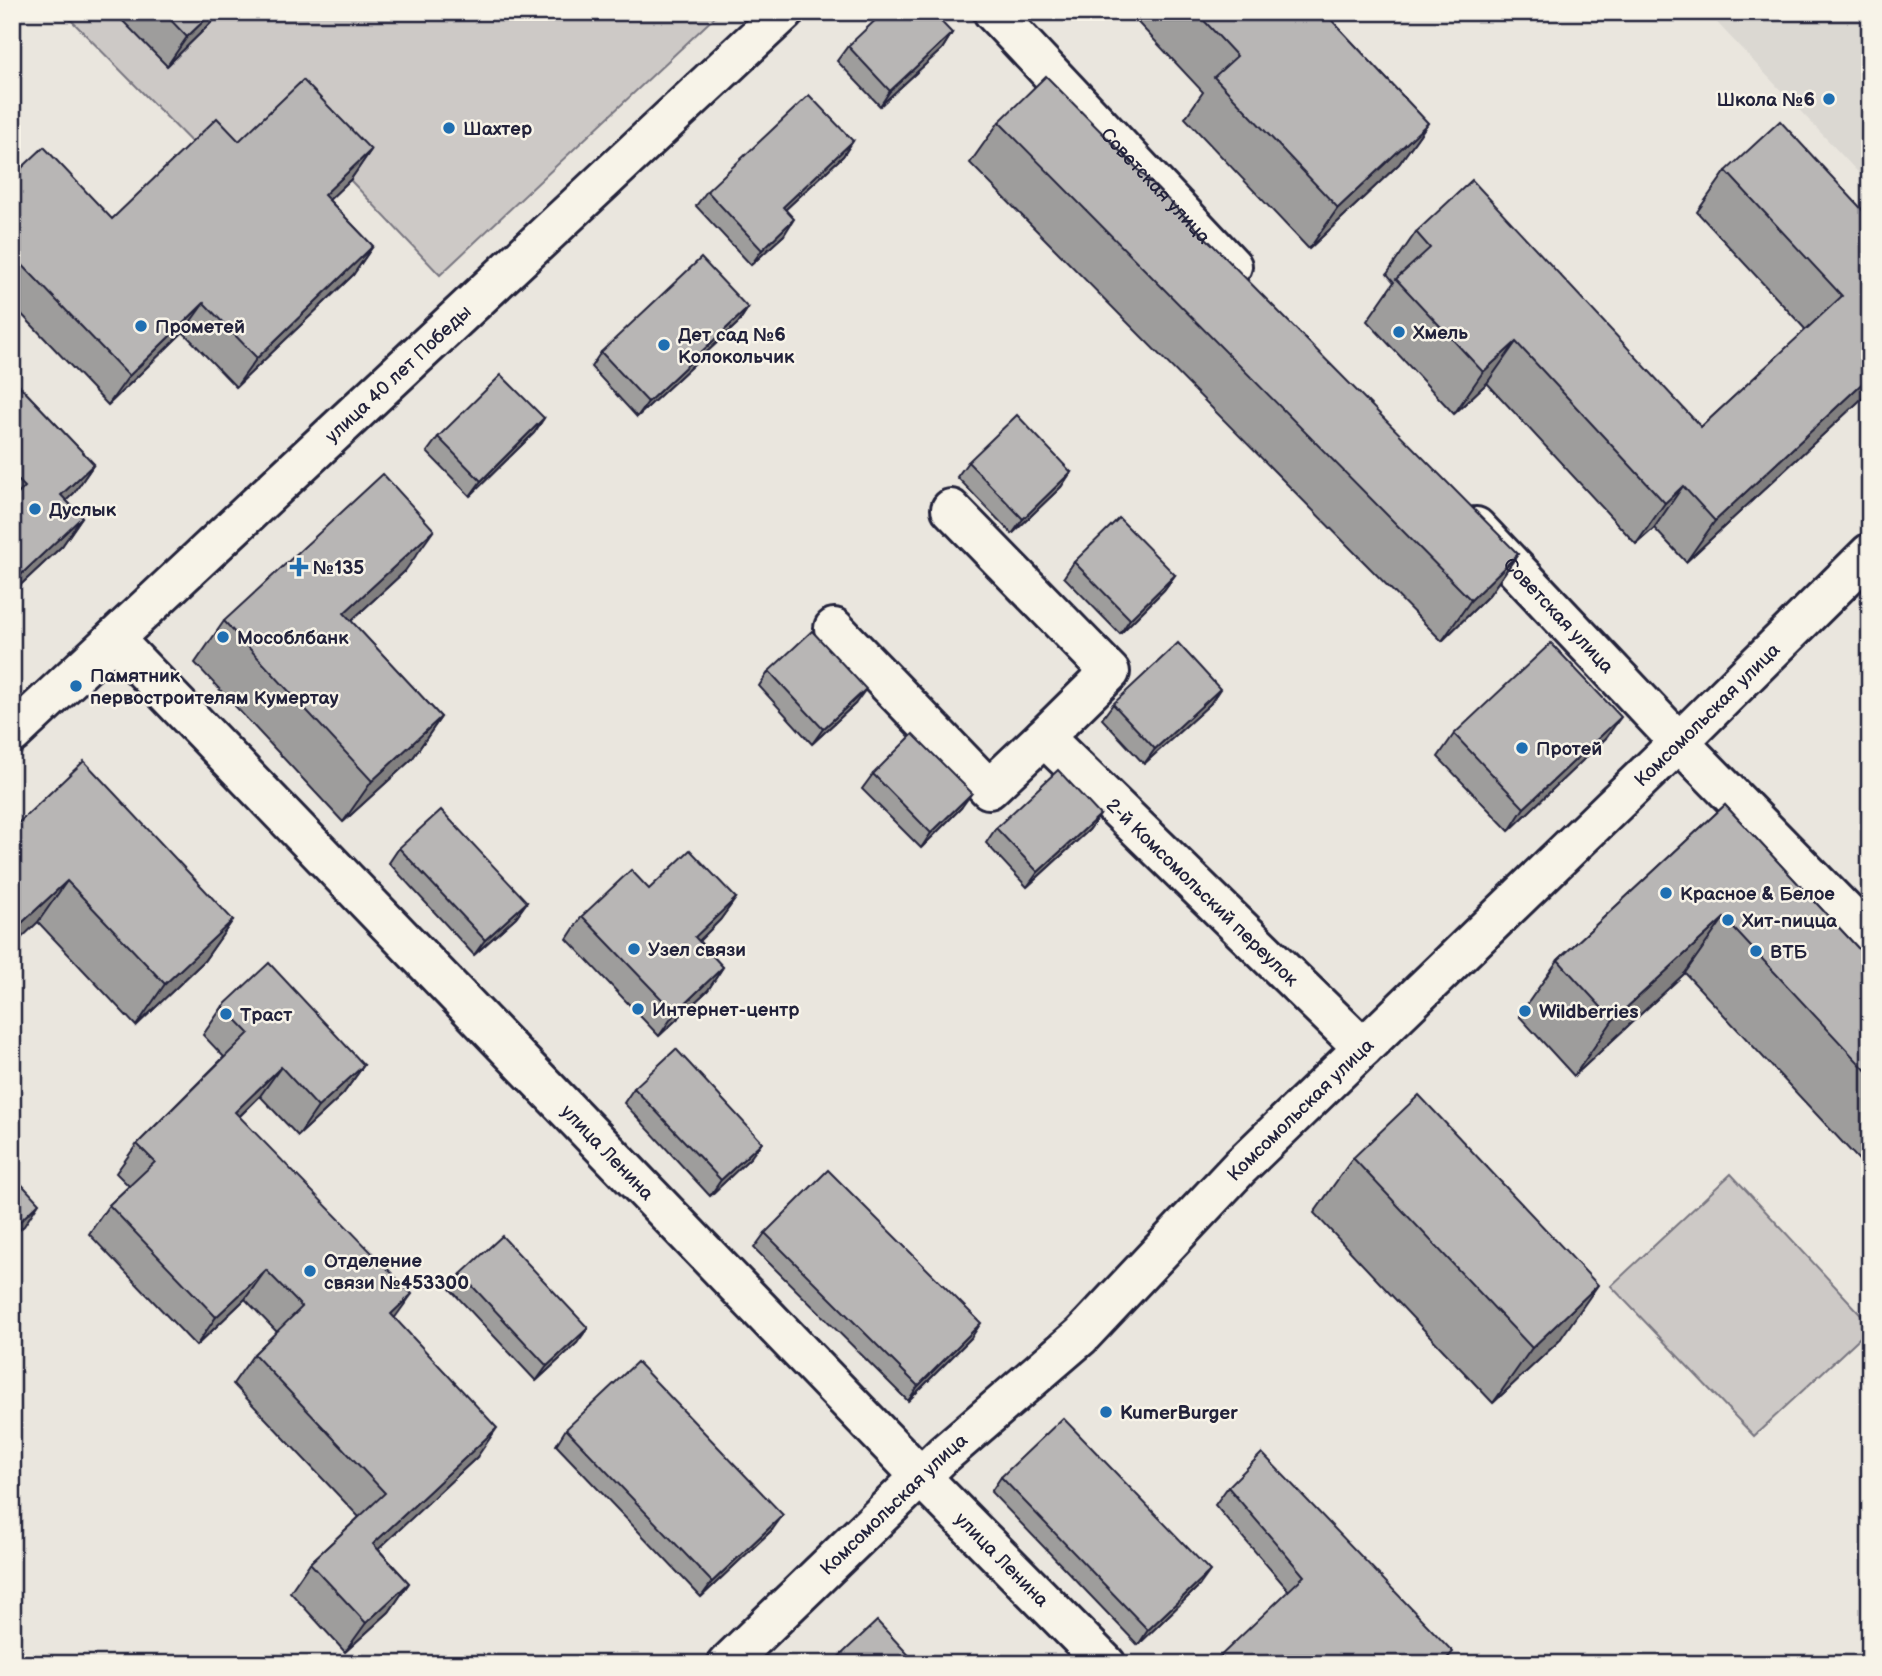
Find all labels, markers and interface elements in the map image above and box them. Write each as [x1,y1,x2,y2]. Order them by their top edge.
place label: Школа №6 [1716,89,1815,112]
marker: Школа №6 [1821,91,1837,107]
place label: Шахтер [463,118,533,141]
marker: Шахтер [441,120,457,136]
street label: Советская улица [1095,124,1215,249]
street label: улица 40 лет Победы [321,301,476,448]
place label: Прометей [155,316,245,339]
marker: Прометей [133,318,149,334]
place label: Хмель [1412,322,1468,345]
place label: Дет сад №6 Колокольчик [678,324,795,369]
marker: Хмель [1391,324,1407,340]
marker: Дет сад №6 Колокольчик [656,337,672,353]
place label: Дуслык [49,499,117,522]
marker: Дуслык [27,501,43,517]
street label: Советская улица [1498,553,1618,679]
place label: №135 [313,557,364,580]
marker: №135 [291,559,307,575]
place label: Мособлбанк [237,627,349,650]
marker: Мособлбанк [215,629,231,645]
street label: Комсомольская улица [1630,639,1785,792]
place label: Памятник первостроителям Кумертау [90,665,339,710]
marker: Памятник первостроителям Кумертау [68,678,84,694]
place label: Протей [1536,738,1602,761]
marker: Протей [1514,740,1530,756]
street label: 2-й Комсомольский переулок [1101,794,1302,992]
place label: Красное & Белое [1680,883,1835,906]
marker: Красное & Белое [1658,885,1674,901]
place label: Хит-пицца [1741,910,1838,933]
marker: Хит-пицца [1720,912,1736,928]
place label: Узел связи [648,939,746,962]
marker: Узел связи [626,941,642,957]
place label: ВТБ [1770,941,1807,964]
marker: ВТБ [1748,943,1764,959]
place label: Интернет-центр [652,999,800,1022]
marker: Интернет-центр [630,1001,646,1017]
place label: Wildberries [1539,1001,1639,1024]
marker: Wildberries [1517,1003,1533,1019]
place label: Траст [240,1004,292,1027]
marker: Траст [218,1006,234,1022]
street label: Комсомольская улица [1223,1034,1379,1186]
street label: улица Ленина [556,1100,658,1205]
place label: Отделение связи №453300 [324,1250,469,1295]
marker: Отделение связи №453300 [302,1263,318,1279]
place label: KumerBurger [1120,1402,1238,1425]
marker: KumerBurger [1098,1404,1114,1420]
street label: Комсомольская улица [816,1429,973,1581]
street label: улица Ленина [950,1508,1053,1612]

